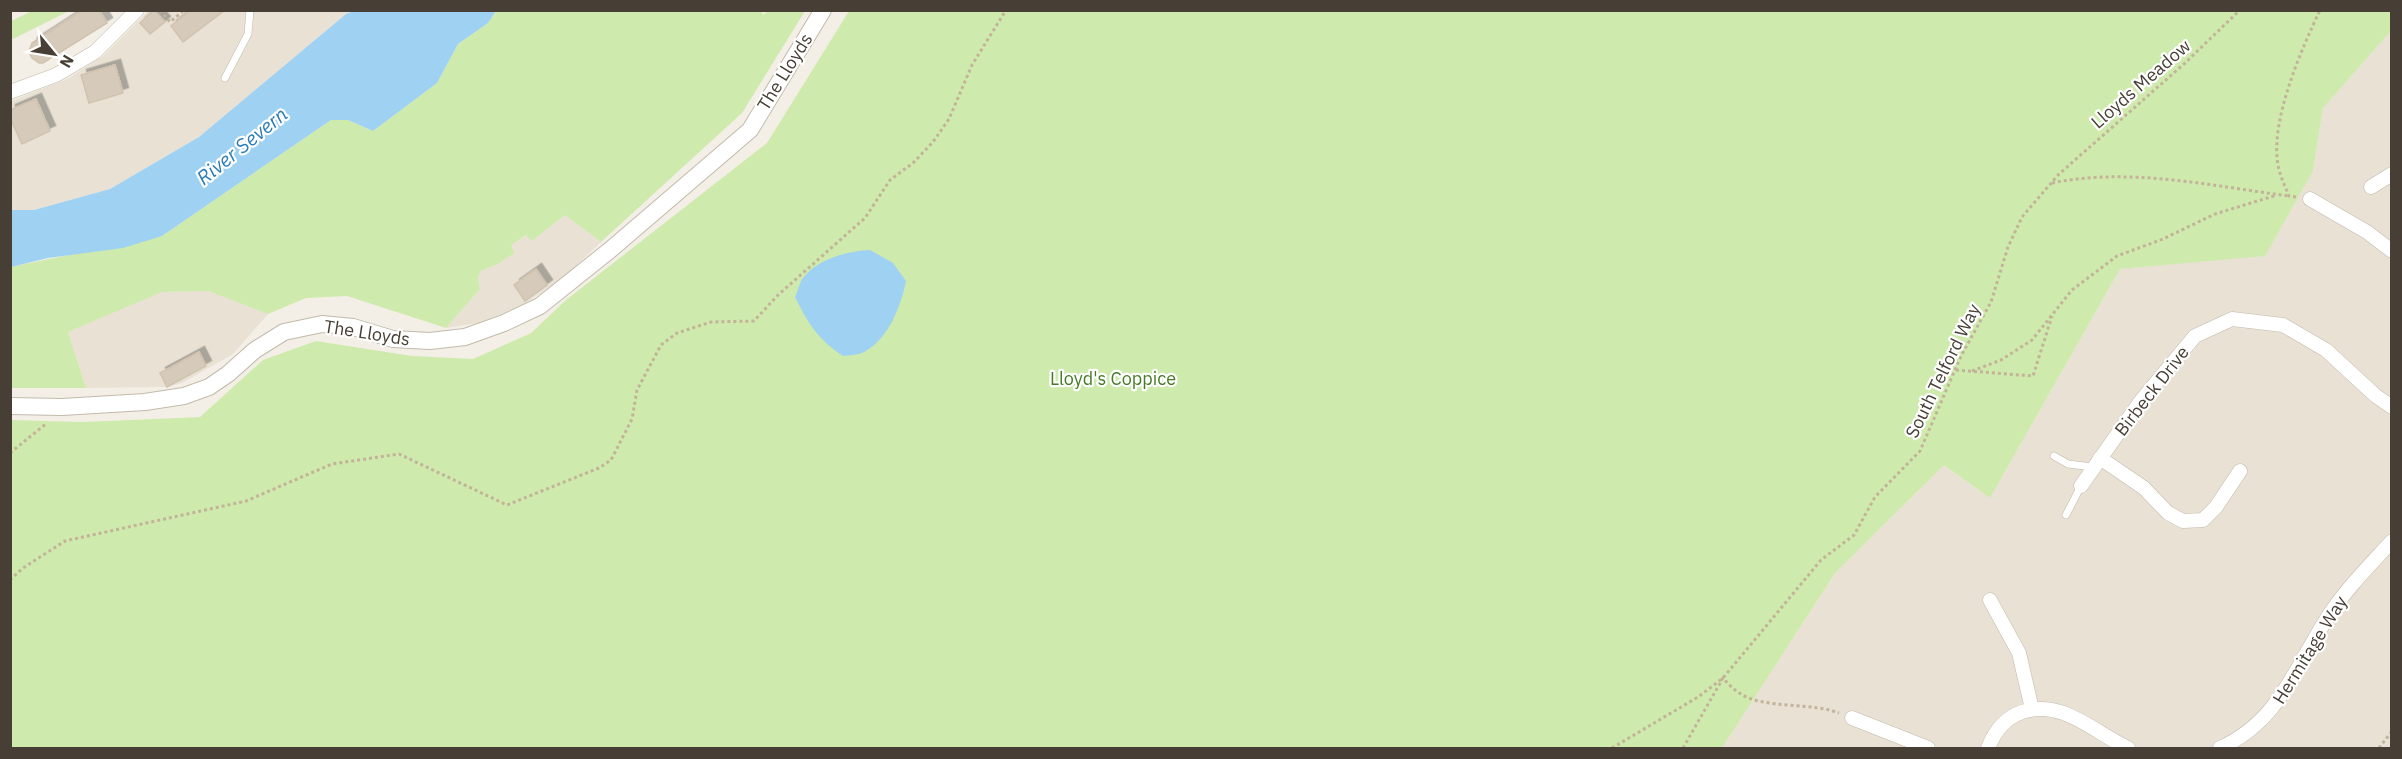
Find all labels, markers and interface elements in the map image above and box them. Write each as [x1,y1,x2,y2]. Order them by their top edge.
north arrow [24,24,84,84]
street label: The Lloyds [752,29,817,115]
street label: Lloyds Meadow [2086,34,2195,133]
text: N [55,51,79,72]
water label: River Severn [191,101,293,191]
street label: South Telford Way [1900,300,1985,442]
street label: The Lloyds [322,314,412,351]
street label: Birbeck Drive [2109,341,2194,440]
park label: Lloyd's Coppice [1050,367,1176,390]
street label: Hermitage Way [2267,591,2352,708]

